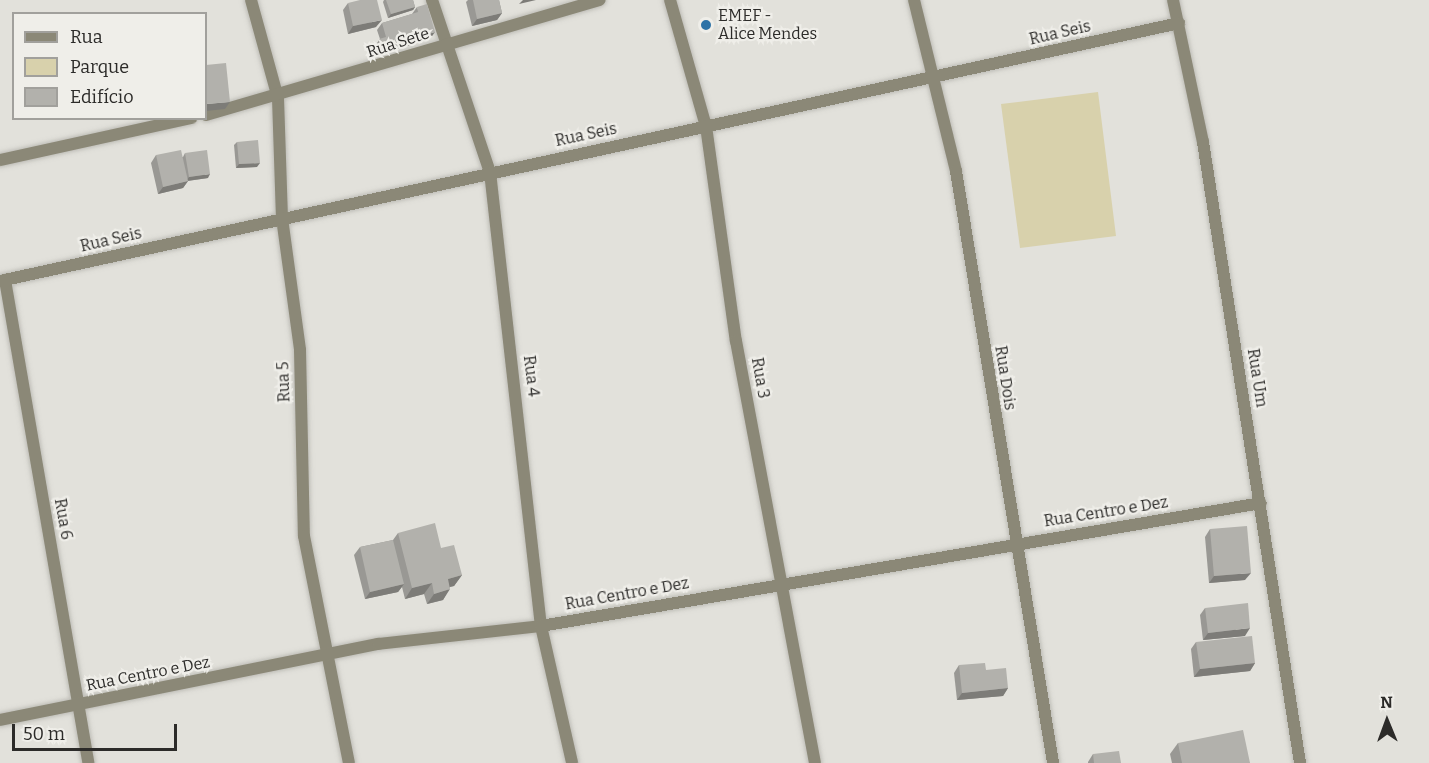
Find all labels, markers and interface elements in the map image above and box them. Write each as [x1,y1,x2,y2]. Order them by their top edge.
place label: EMEF - Alice Mendes [718,6,817,44]
legend [12,12,207,120]
street label: Rua Seis [1027,17,1093,49]
marker: EMEF - Alice Mendes [699,18,713,32]
street label: Rua Sete [364,24,432,62]
text: Rua [70,26,103,48]
text: Parque [70,56,129,78]
text: Edifício [70,86,134,108]
street label: Rua Seis [553,119,619,151]
street label: Rua Seis [78,224,144,256]
street label: Rua Dois [990,344,1020,412]
street label: Rua Um [1243,347,1271,409]
street label: Rua 4 [519,354,543,398]
street label: Rua 3 [747,356,773,400]
street label: Rua 5 [274,361,294,403]
street label: Rua Centro e Dez [1042,493,1170,531]
street label: Rua 6 [50,497,76,541]
street label: Rua Centro e Dez [564,574,690,614]
street label: Rua Centro e Dez [85,653,211,695]
north arrow [1357,691,1417,751]
text: N [1380,693,1393,712]
scale bar [15,712,180,750]
text: 50 m [23,723,65,745]

